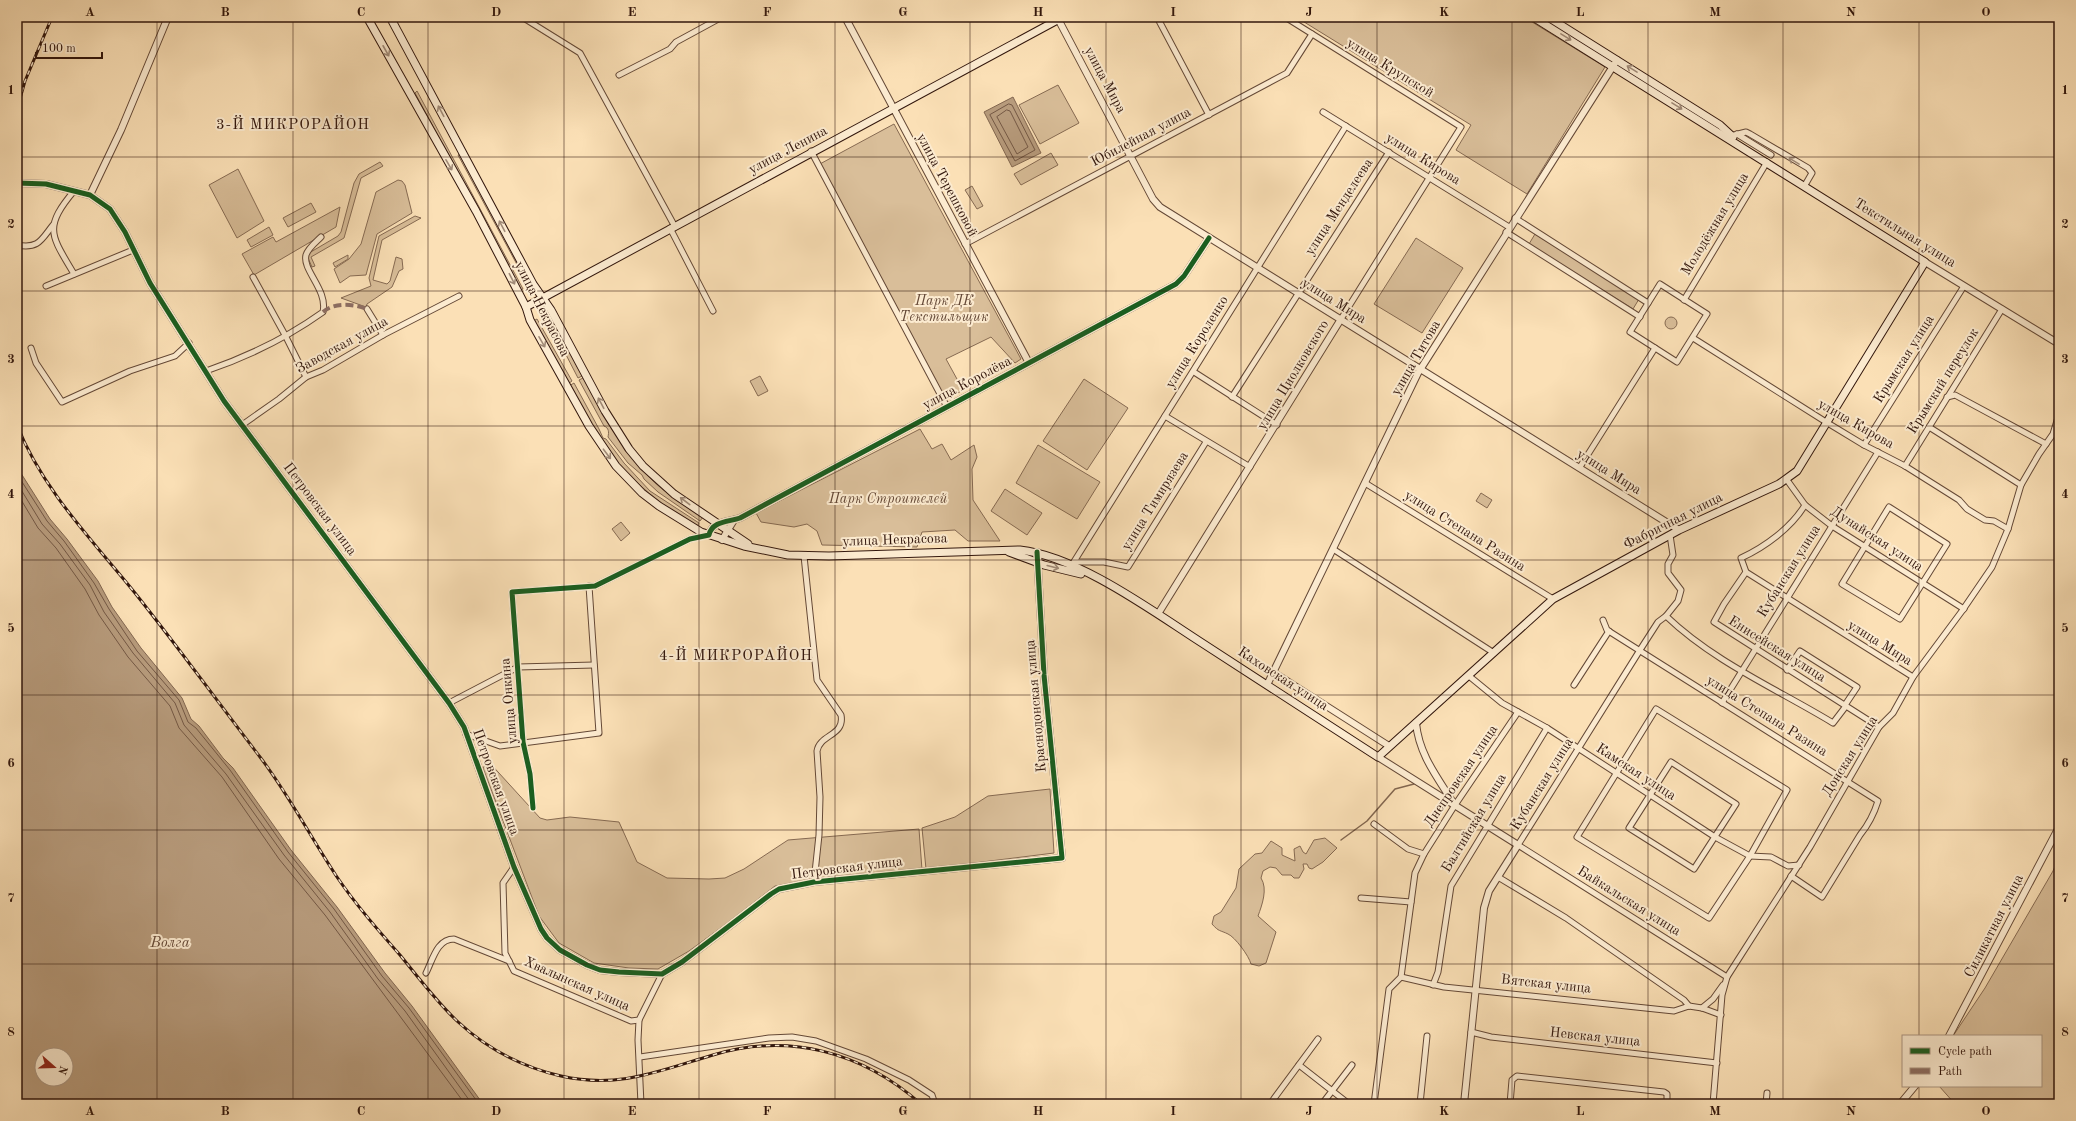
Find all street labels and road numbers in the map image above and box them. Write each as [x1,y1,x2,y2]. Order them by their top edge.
street label: улица Крупской [1344,36,1436,100]
street label: улица Мира [1082,44,1128,116]
street label: Юбилейная улица [1089,105,1193,169]
street label: улица Ленина [746,123,830,177]
street label: улица Кирова [1383,130,1463,188]
street label: улица Терешковой [914,131,980,239]
street label: улица Менделеева [1303,156,1376,258]
street label: Молодёжная улица [1679,170,1751,278]
street label: Текстильная улица [1852,196,1958,270]
street label: улица Некрасова [512,259,572,359]
street label: улица Мира [1299,276,1369,326]
street label: улица Короленко [1163,293,1231,391]
street label: Крымская улица [1871,312,1937,406]
street label: Заводская улица [294,314,390,376]
street label: улица Циолковского [1255,318,1331,432]
street label: улица Титова [1389,318,1443,398]
street label: Крымский переулок [1905,326,1981,436]
street label: улица Королёва [920,354,1014,412]
street label: улица Кирова [1816,397,1896,451]
street label: улица Мира [1574,447,1644,497]
street label: улица Тимирязева [1119,449,1191,553]
street label: Петровская улица [281,460,359,558]
street label: улица Степана Разина [1402,488,1528,574]
street label: Фабричная улица [1621,490,1725,552]
street label: Дунайская улица [1828,504,1926,574]
street label: Кубанская улица [1755,522,1823,620]
street label: улица Некрасова [842,531,948,549]
street label: Енисейская улица [1726,613,1828,685]
street label: улица Мира [1845,618,1915,668]
street label: Краснодонская улица [1023,639,1049,773]
street label: Каховская улица [1235,645,1331,713]
street label: улица Онкина [498,657,520,745]
street label: улица Степана Разина [1704,673,1830,759]
street label: Донская улица [1820,713,1880,799]
street label: Днепровская улица [1422,722,1500,830]
street label: Петровская улица [470,727,522,837]
street label: Кубанская улица [1508,735,1576,833]
street label: Камская улица [1594,741,1679,803]
street label: Балтийская улица [1439,771,1509,875]
street label: Петровская улица [791,854,904,882]
street label: Байкальская улица [1575,864,1683,938]
street label: Силикатная улица [1962,872,2026,980]
street label: Хвалынская улица [522,954,632,1014]
street label: Вятская улица [1500,972,1592,996]
street label: Невская улица [1549,1025,1641,1049]

